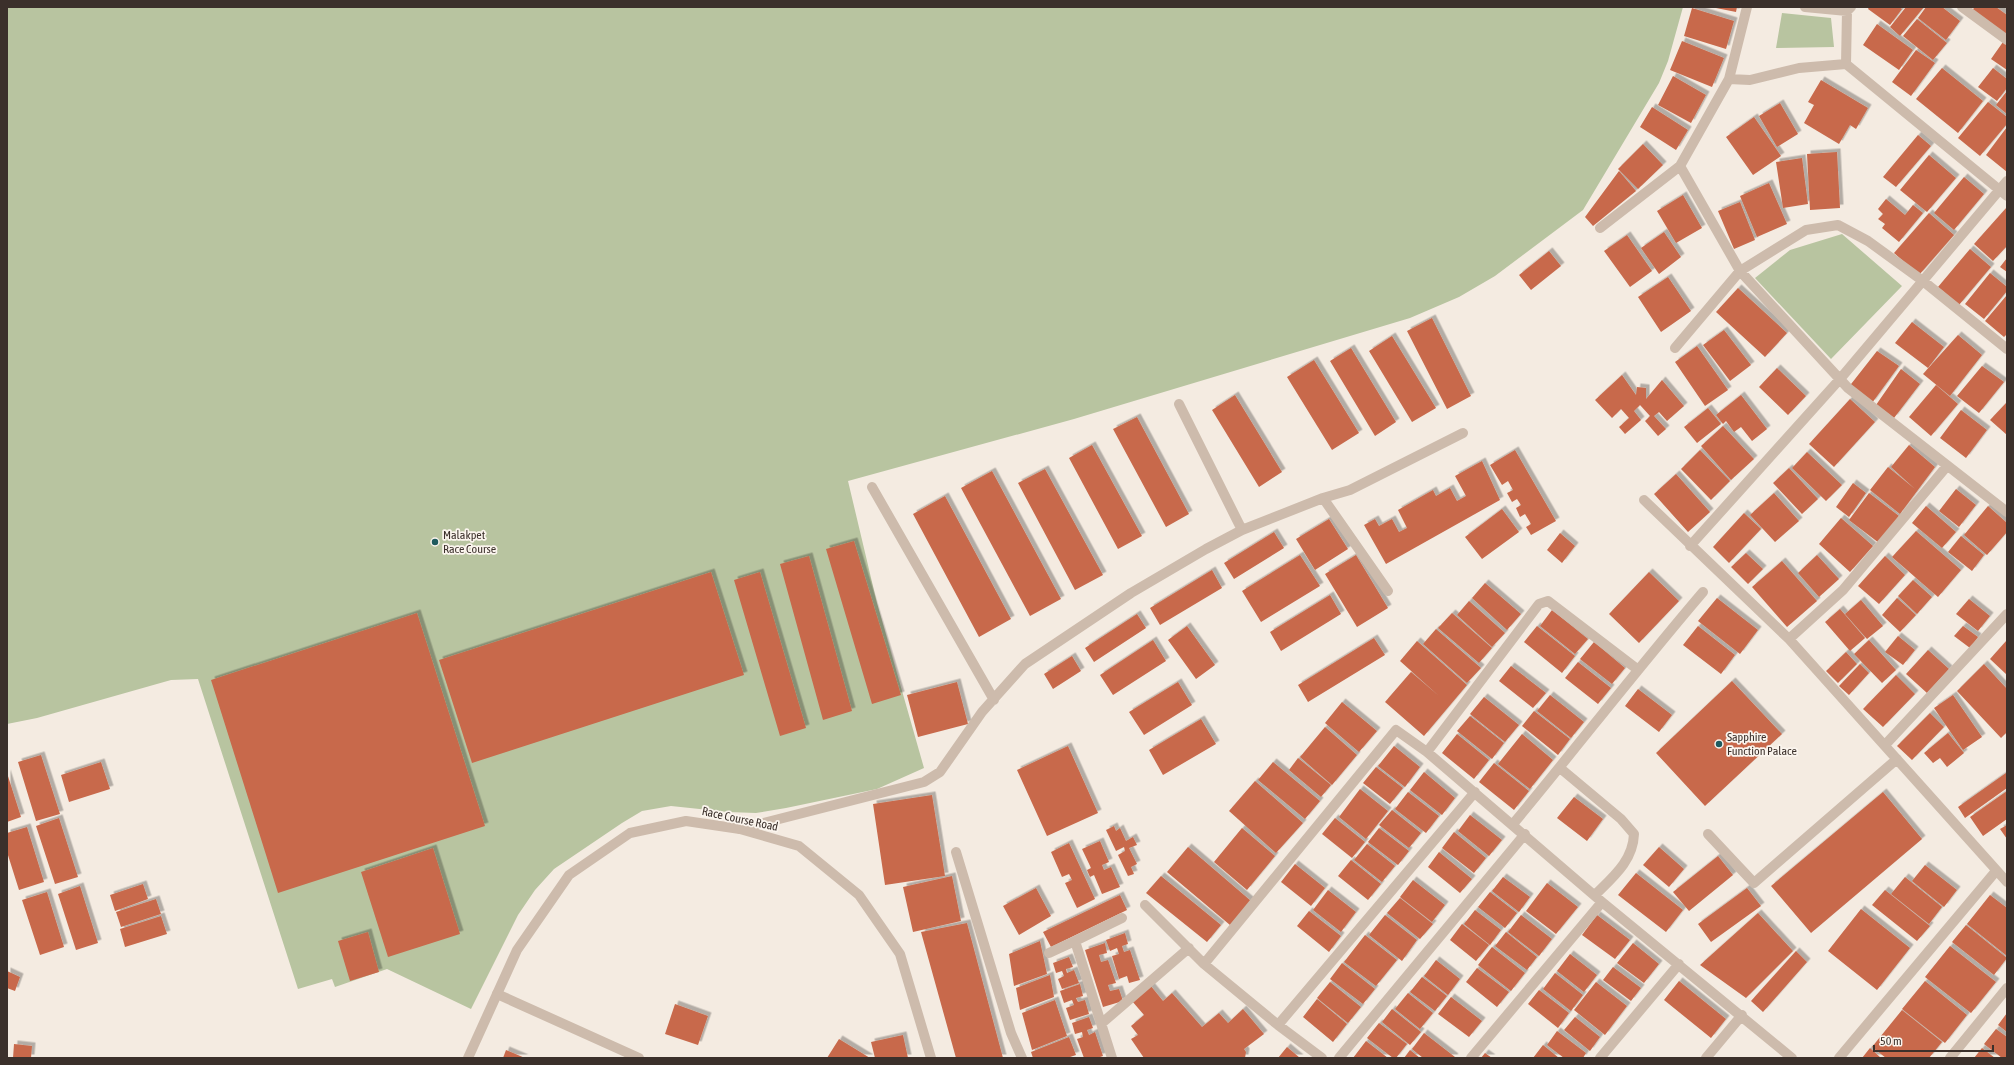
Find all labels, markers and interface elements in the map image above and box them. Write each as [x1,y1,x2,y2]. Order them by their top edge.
place label: Malakpet Race Course [443,528,496,556]
marker: Malakpet Race Course [430,537,440,547]
place label: Sapphire Function Palace [1727,730,1797,758]
marker: Sapphire Function Palace [1714,739,1724,749]
street label: Race Course Road [701,804,779,834]
scale bar [1874,1027,1993,1053]
text: 50 m [1880,1034,1902,1048]

